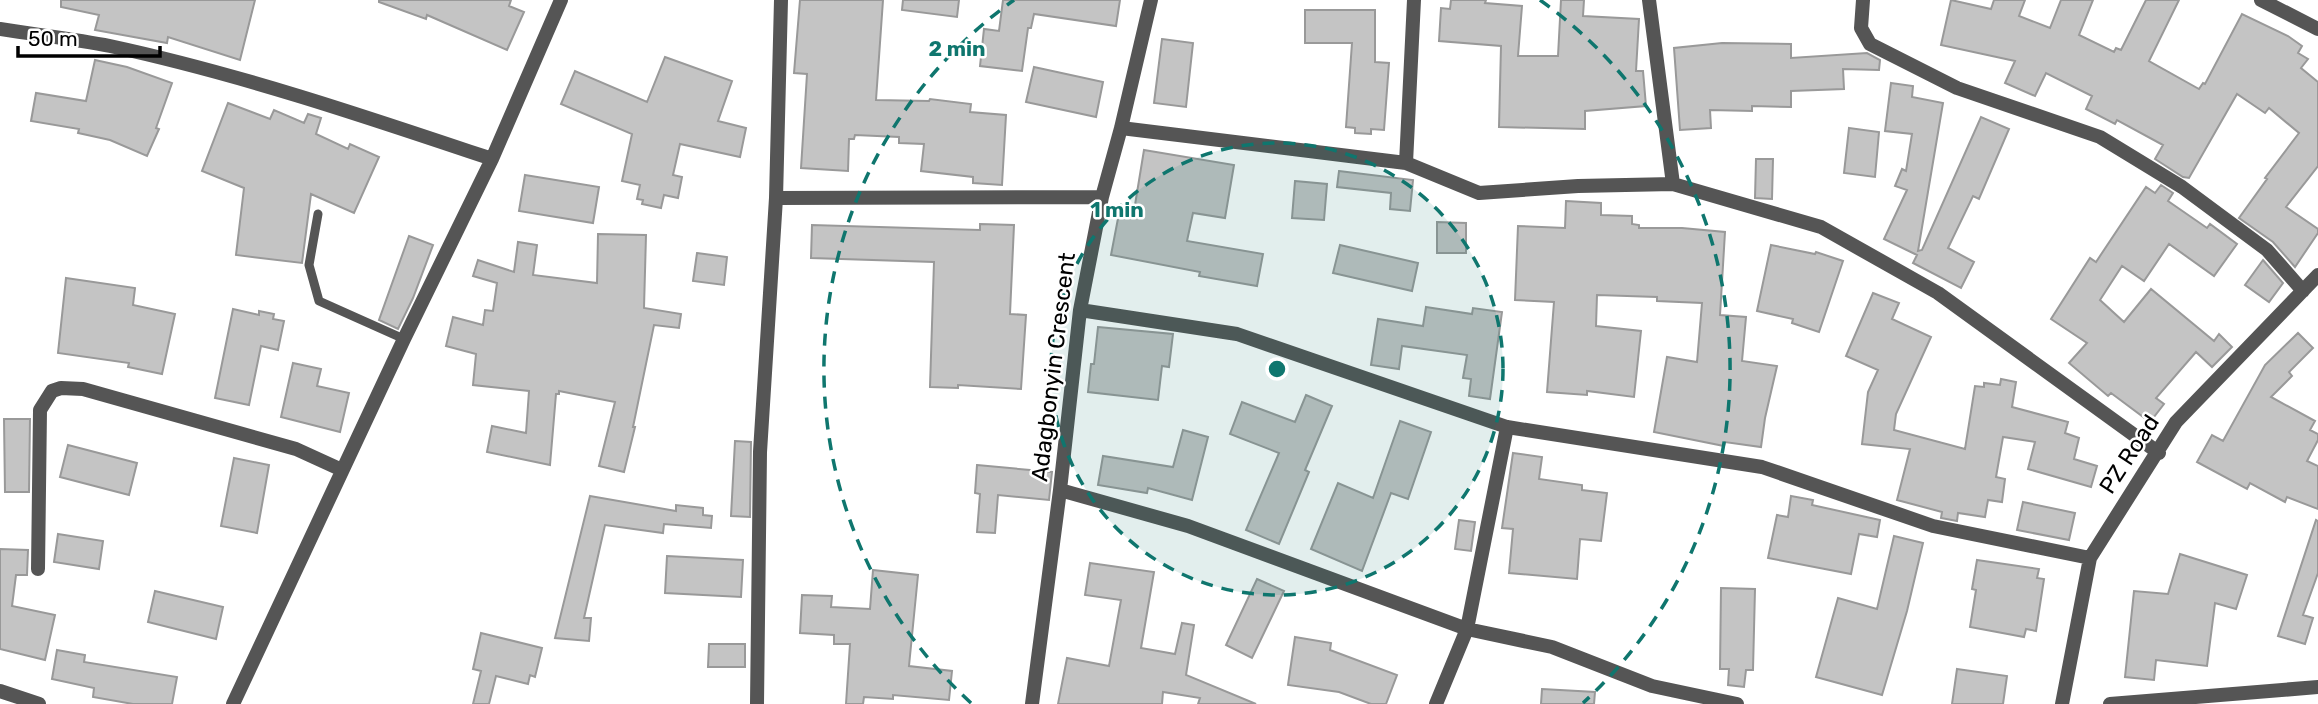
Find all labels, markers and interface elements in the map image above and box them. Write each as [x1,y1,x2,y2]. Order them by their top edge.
scale bar [18,14,159,58]
text: 50 m [28,26,78,51]
text: 2 min [929,36,985,61]
text: 1 min [1090,197,1144,222]
street label: Adagbonyin Crescent [1025,251,1081,483]
centre of rings [1265,357,1289,381]
street label: PZ Road [2093,409,2165,499]

